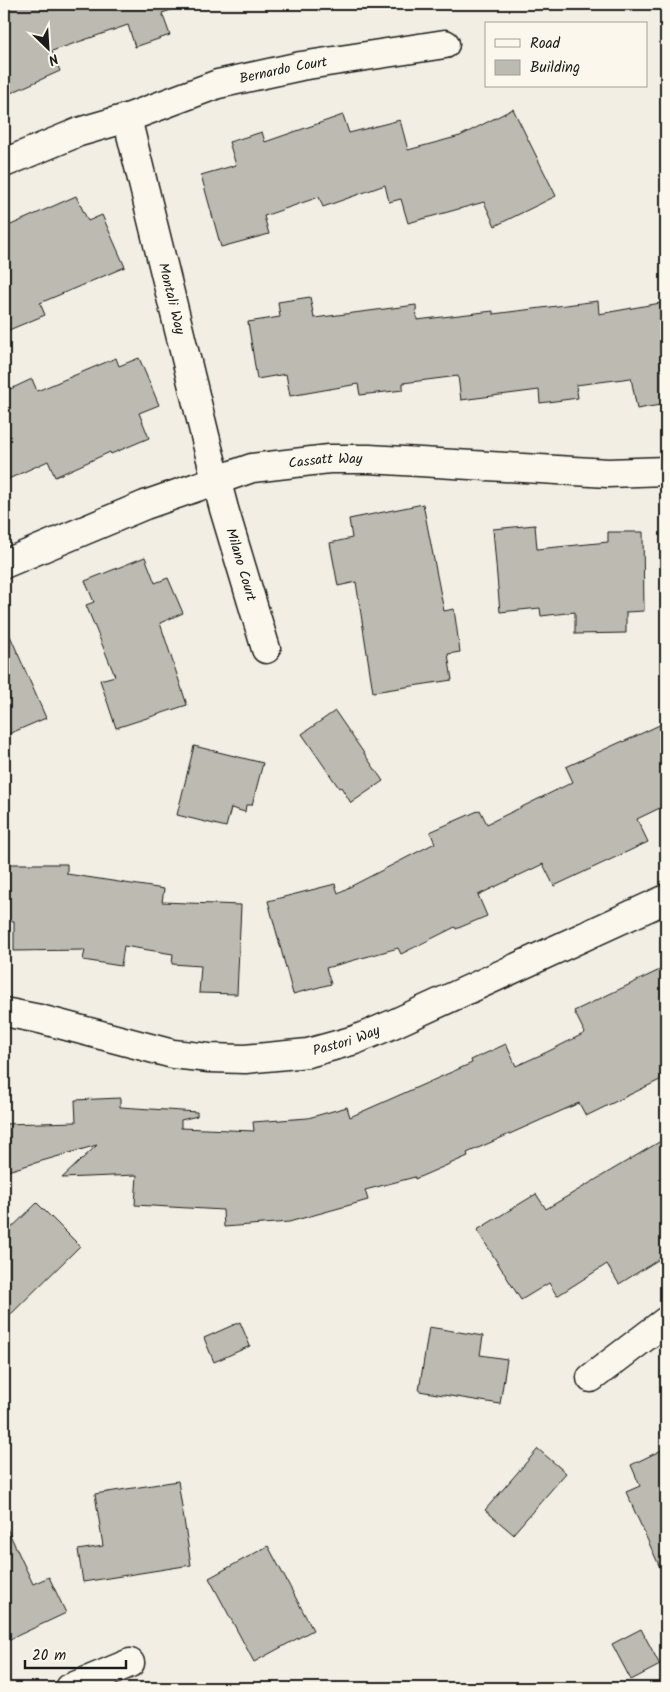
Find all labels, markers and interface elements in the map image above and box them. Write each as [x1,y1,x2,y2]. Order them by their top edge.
north arrow [22,22,72,72]
legend [485,22,648,88]
text: Road [530,32,561,56]
text: N [44,47,62,71]
street label: Bernardo Court [237,51,329,90]
text: Building [530,56,580,80]
street label: Montali Way [152,260,191,337]
street label: Cassatt Way [287,448,363,475]
street label: Milano Court [219,525,262,605]
street label: Pastori Way [310,1019,384,1062]
scale bar [25,1637,126,1669]
text: 20 m [32,1644,66,1668]

